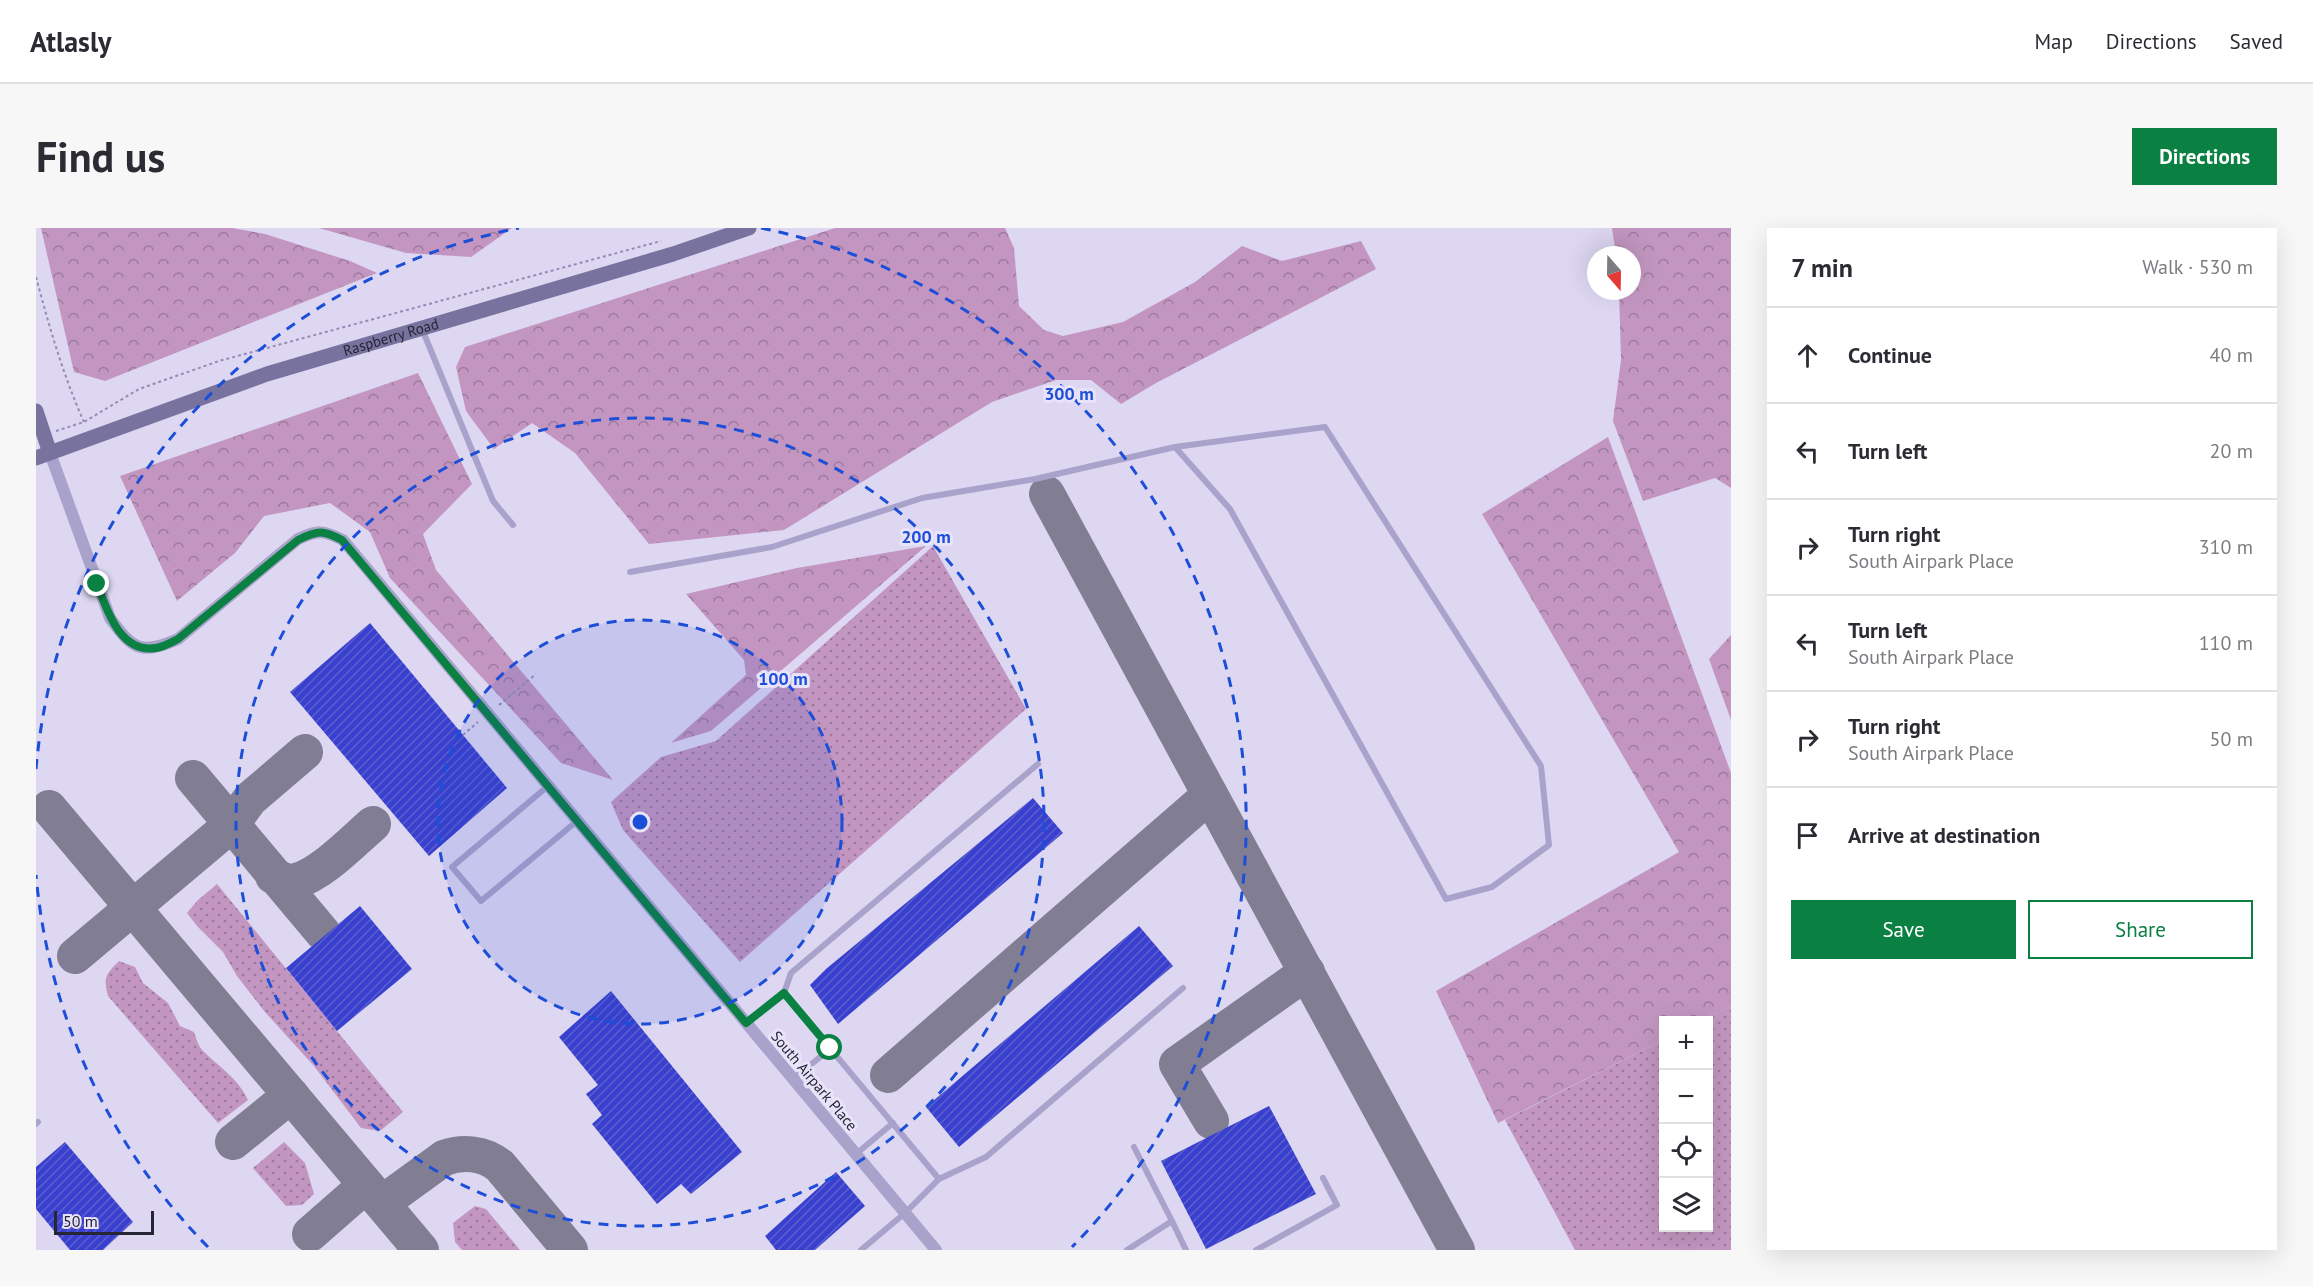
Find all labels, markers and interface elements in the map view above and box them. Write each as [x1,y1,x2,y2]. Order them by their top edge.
text: Atlasly [30,23,112,60]
text: Map [2034,28,2073,55]
text: Directions [2106,28,2197,55]
text: Saved [2230,28,2283,55]
button: Directions [2132,128,2277,185]
text: Find us [36,129,165,184]
north arrow [1587,246,1641,300]
text: 7 min [1791,251,1853,284]
text: Walk · 530 m [2142,254,2253,280]
street label: Raspberry Road [341,314,441,360]
icon: ahead [1791,339,1824,372]
text: Continue [1848,341,1932,369]
text: 40 m [2210,342,2253,368]
text: 300 m [1044,382,1094,405]
icon: left [1791,435,1824,468]
text: Turn left [1848,437,1928,465]
text: 20 m [2210,438,2253,464]
text: Turn right [1848,520,1940,548]
text: 200 m [901,525,951,548]
icon: right [1791,531,1824,564]
text: 310 m [2199,534,2253,560]
text: South Airpark Place [1848,548,2014,574]
route end [83,570,109,596]
text: Turn left [1848,616,1928,644]
icon: left [1791,627,1824,660]
text: 110 m [2199,630,2253,656]
text: South Airpark Place [1848,644,2014,670]
text: 100 m [758,667,808,690]
text: Turn right [1848,712,1940,740]
icon: right [1791,723,1824,756]
text: 50 m [2210,726,2253,752]
text: South Airpark Place [1848,740,2014,766]
centre of rings [630,812,650,832]
icon: arrive [1791,819,1824,852]
text: Arrive at destination [1848,821,2040,849]
button: Save [1791,900,2016,959]
button: Share [2028,900,2253,959]
map controls [1659,1016,1713,1232]
button: + [1659,1016,1713,1070]
street label: South Airpark Place [767,1027,862,1134]
route start [816,1034,842,1060]
button: − [1659,1070,1713,1124]
button: locate [1659,1124,1713,1178]
button: layers [1659,1178,1713,1232]
scale bar [54,1208,154,1236]
text: 50 m [63,1211,98,1231]

